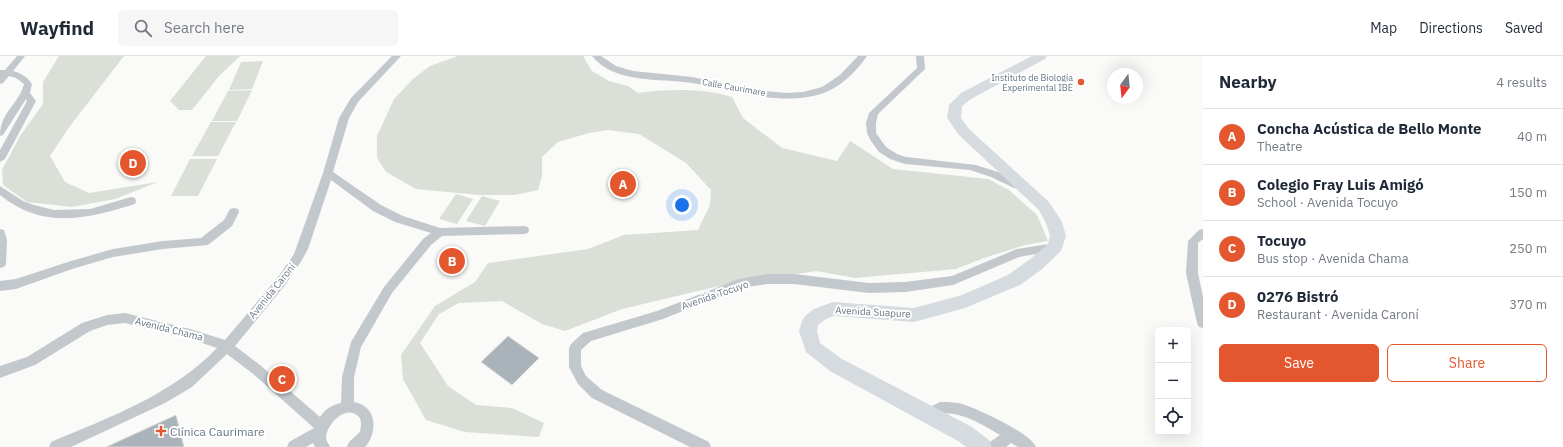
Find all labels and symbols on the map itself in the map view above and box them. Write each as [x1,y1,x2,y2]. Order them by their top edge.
north arrow [1107,68,1143,104]
place label: Instituto de Biología Experimental IBE [991,72,1073,93]
street label: Calle Caurimare [701,76,767,98]
marker: Instituto de Biología Experimental IBE [1076,77,1086,87]
pin: D [120,148,146,178]
pin: A [610,169,636,199]
your location [672,195,692,215]
pin: B [439,246,465,276]
street label: Avenida Caroní [246,260,299,321]
street label: Avenida Tocuyo [680,277,751,313]
street label: Avenida Suapure [835,304,912,320]
street label: Avenida Chama [134,314,205,344]
pin: C [269,364,295,394]
place label: Clínica Caurimare [170,424,265,439]
marker: Clínica Caurimare [155,425,167,437]

